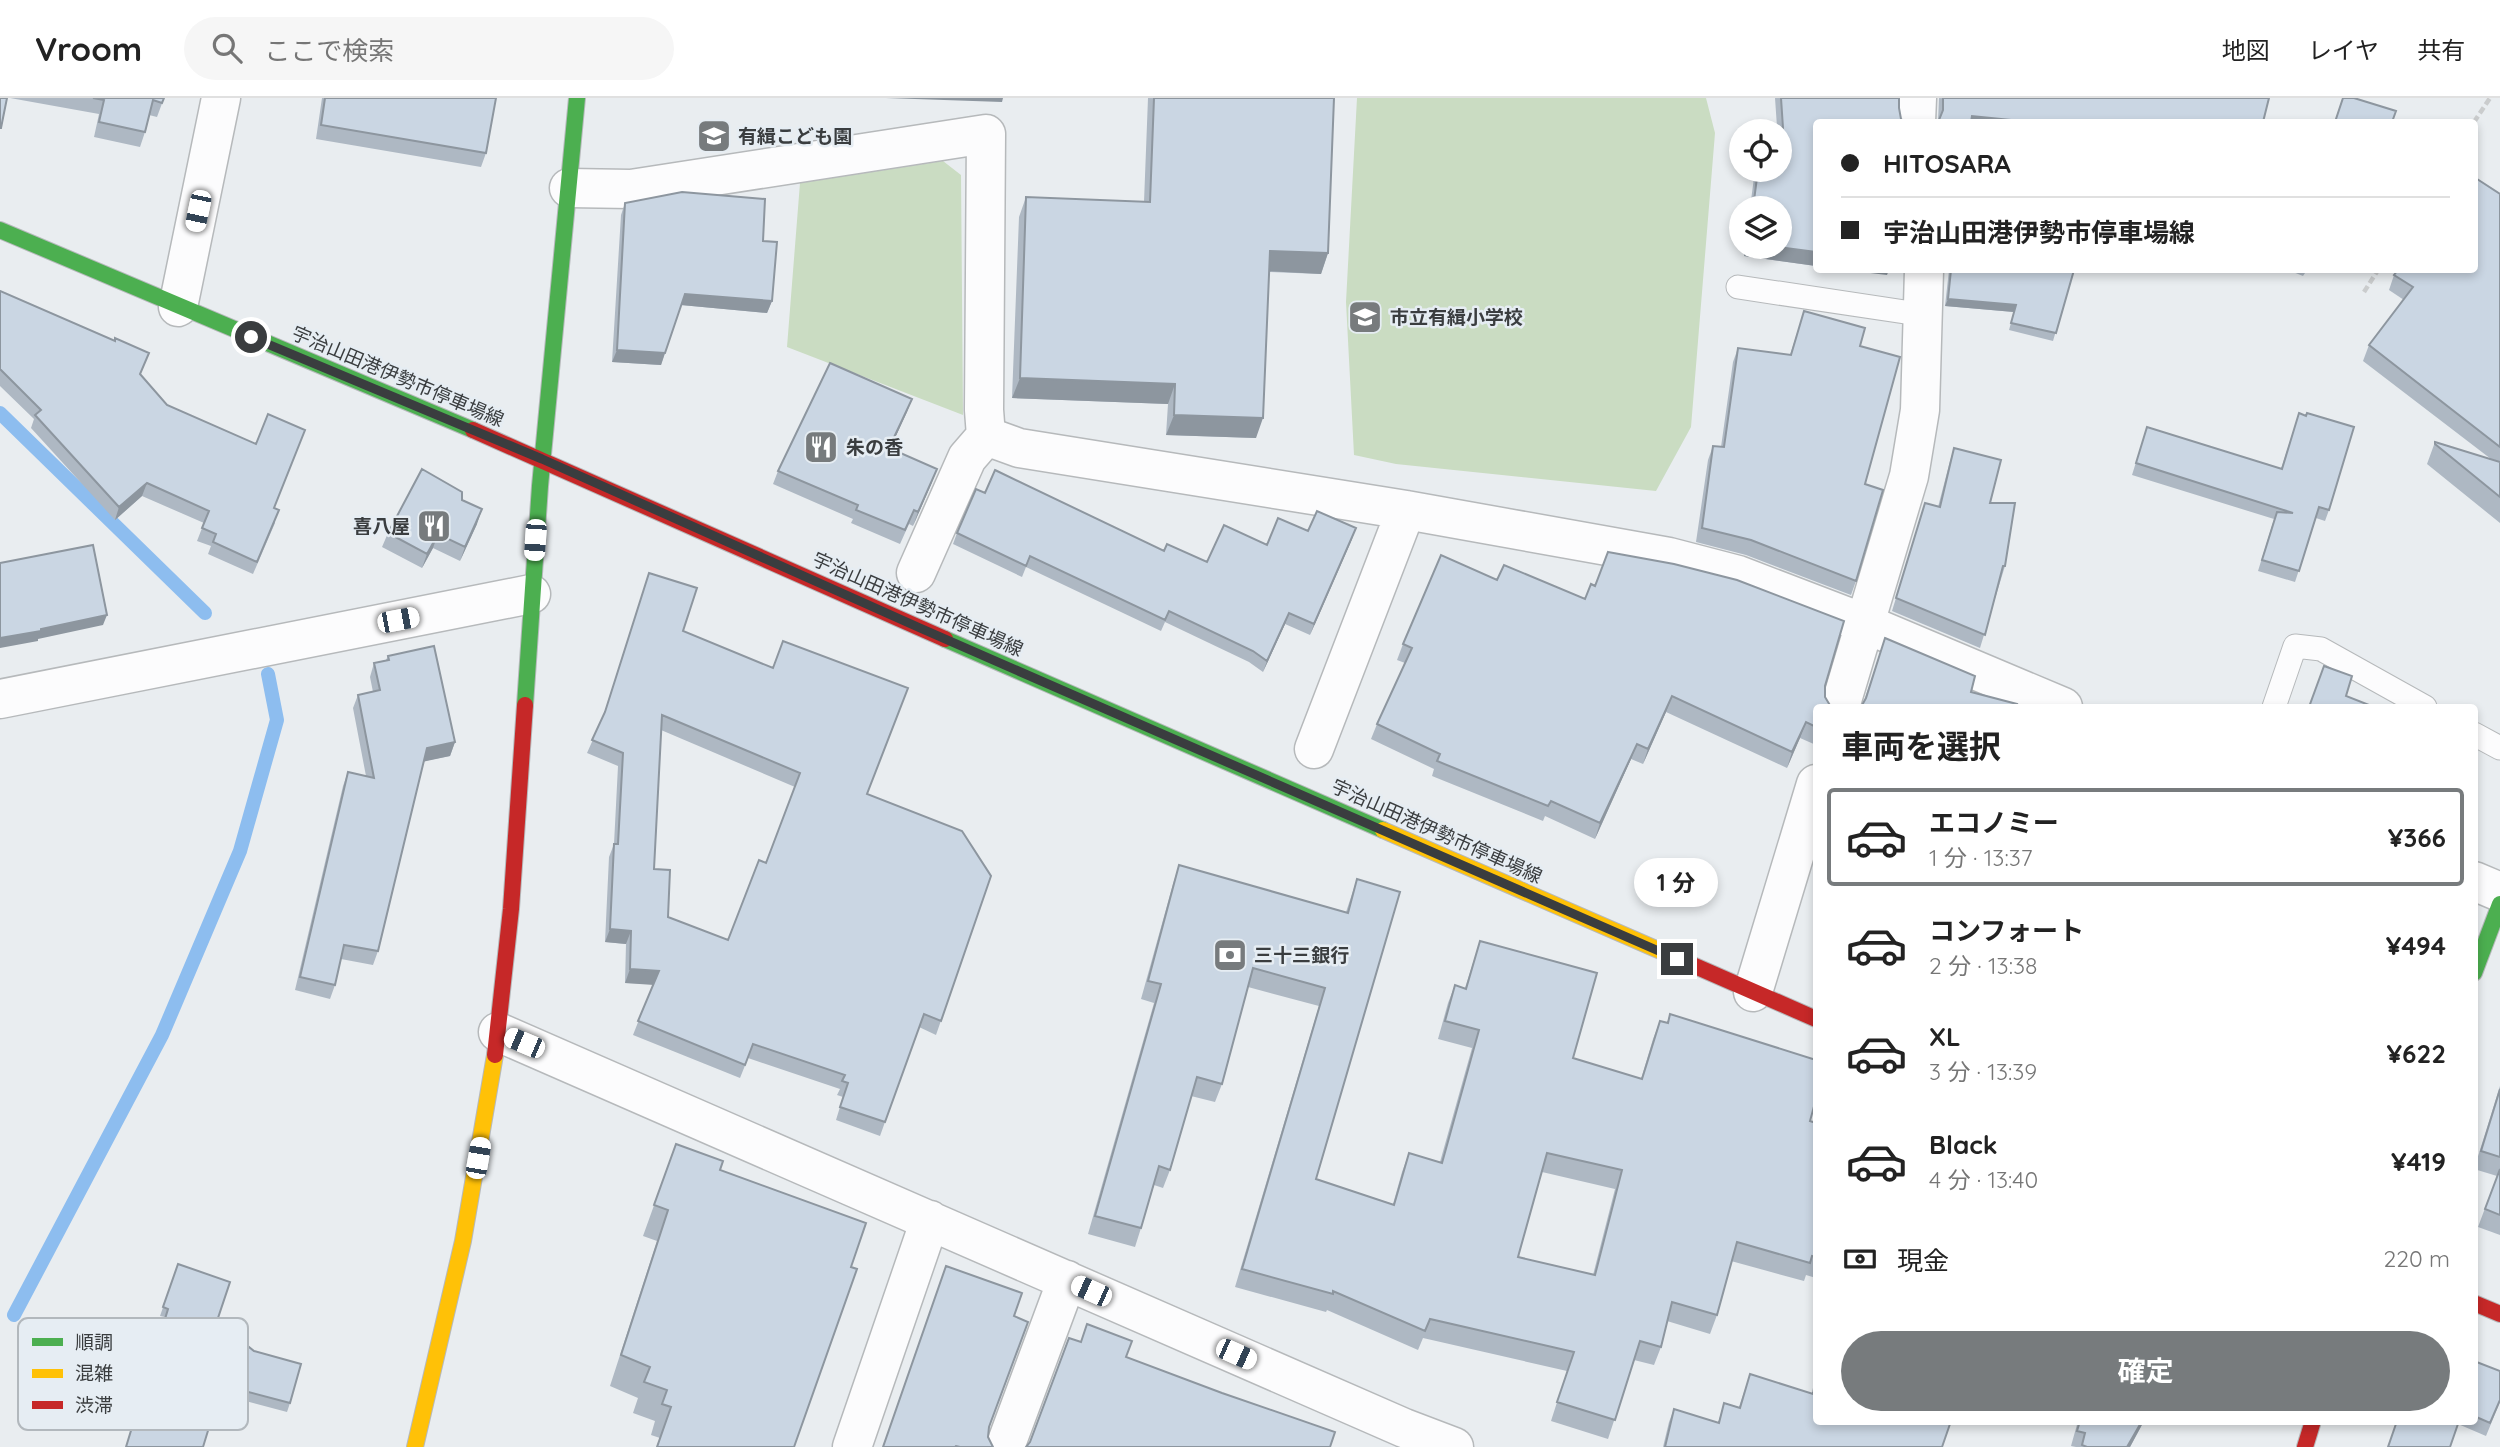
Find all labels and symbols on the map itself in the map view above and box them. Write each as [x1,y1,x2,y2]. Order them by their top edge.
school or university icon: 有緝こども園 [695,117,733,155]
place label: 有緝こども園 [738,124,852,148]
car [184,188,213,234]
school or university icon: 市立有緝小学校 [1346,298,1384,336]
place label: 市立有緝小学校 [1390,305,1523,329]
street label: 宇治山田港伊勢市停車場線 [288,320,508,432]
route start [235,321,267,353]
restaurant icon: 朱の香 [802,428,840,466]
place label: 朱の香 [846,435,903,459]
restaurant icon: 喜八屋 [415,507,453,545]
place label: 喜八屋 [353,514,410,538]
car [524,518,547,562]
street label: 宇治山田港伊勢市停車場線 [809,547,1027,661]
car [376,606,421,634]
street label: 宇治山田港伊勢市停車場線 [1328,774,1546,888]
callout: 1 分 [1635,858,1719,906]
bank icon: 三十三銀行 [1211,936,1249,974]
place label: 三十三銀行 [1254,943,1349,967]
route end [1661,943,1693,975]
car [501,1025,548,1061]
car [465,1135,492,1181]
car [1068,1273,1115,1309]
legend [18,1318,248,1430]
text: 順調 [75,1330,113,1354]
car [1213,1336,1260,1372]
text: 混雑 [75,1361,113,1385]
text: 渋滞 [75,1393,113,1417]

